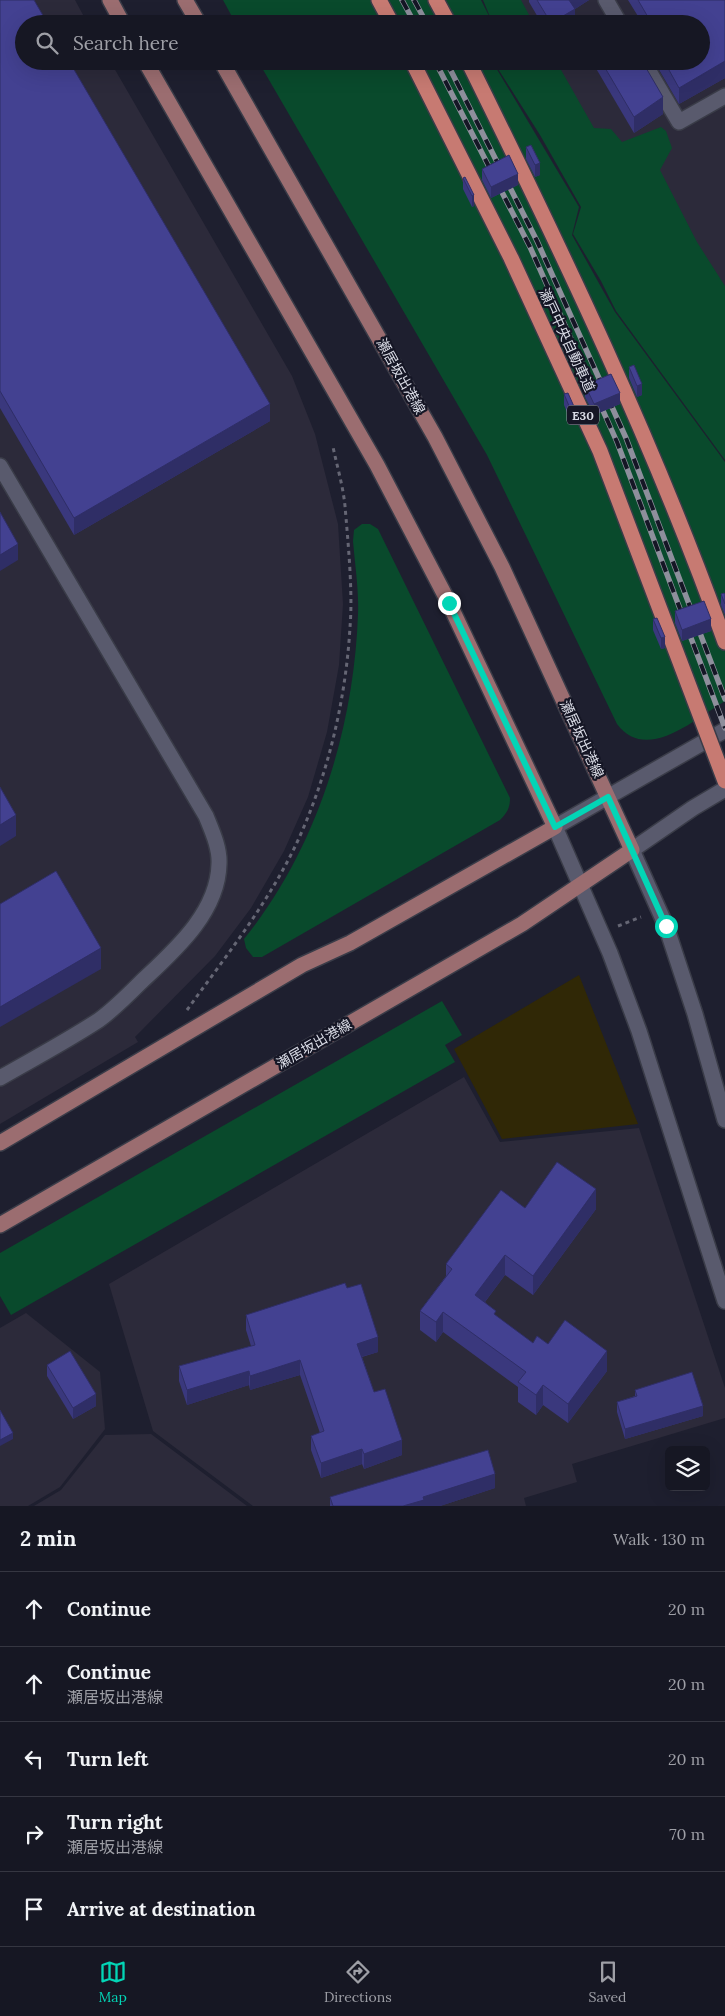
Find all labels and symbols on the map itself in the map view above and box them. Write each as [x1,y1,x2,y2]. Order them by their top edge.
street label: 瀬戸中央自動車道 [535,285,599,395]
street label: 瀬居坂出港線 [373,335,429,417]
road number: E30 [567,406,599,424]
route end [438,592,461,615]
street label: 瀬居坂出港線 [556,697,608,781]
route start [655,915,678,938]
street label: 瀬居坂出港線 [273,1015,355,1073]

